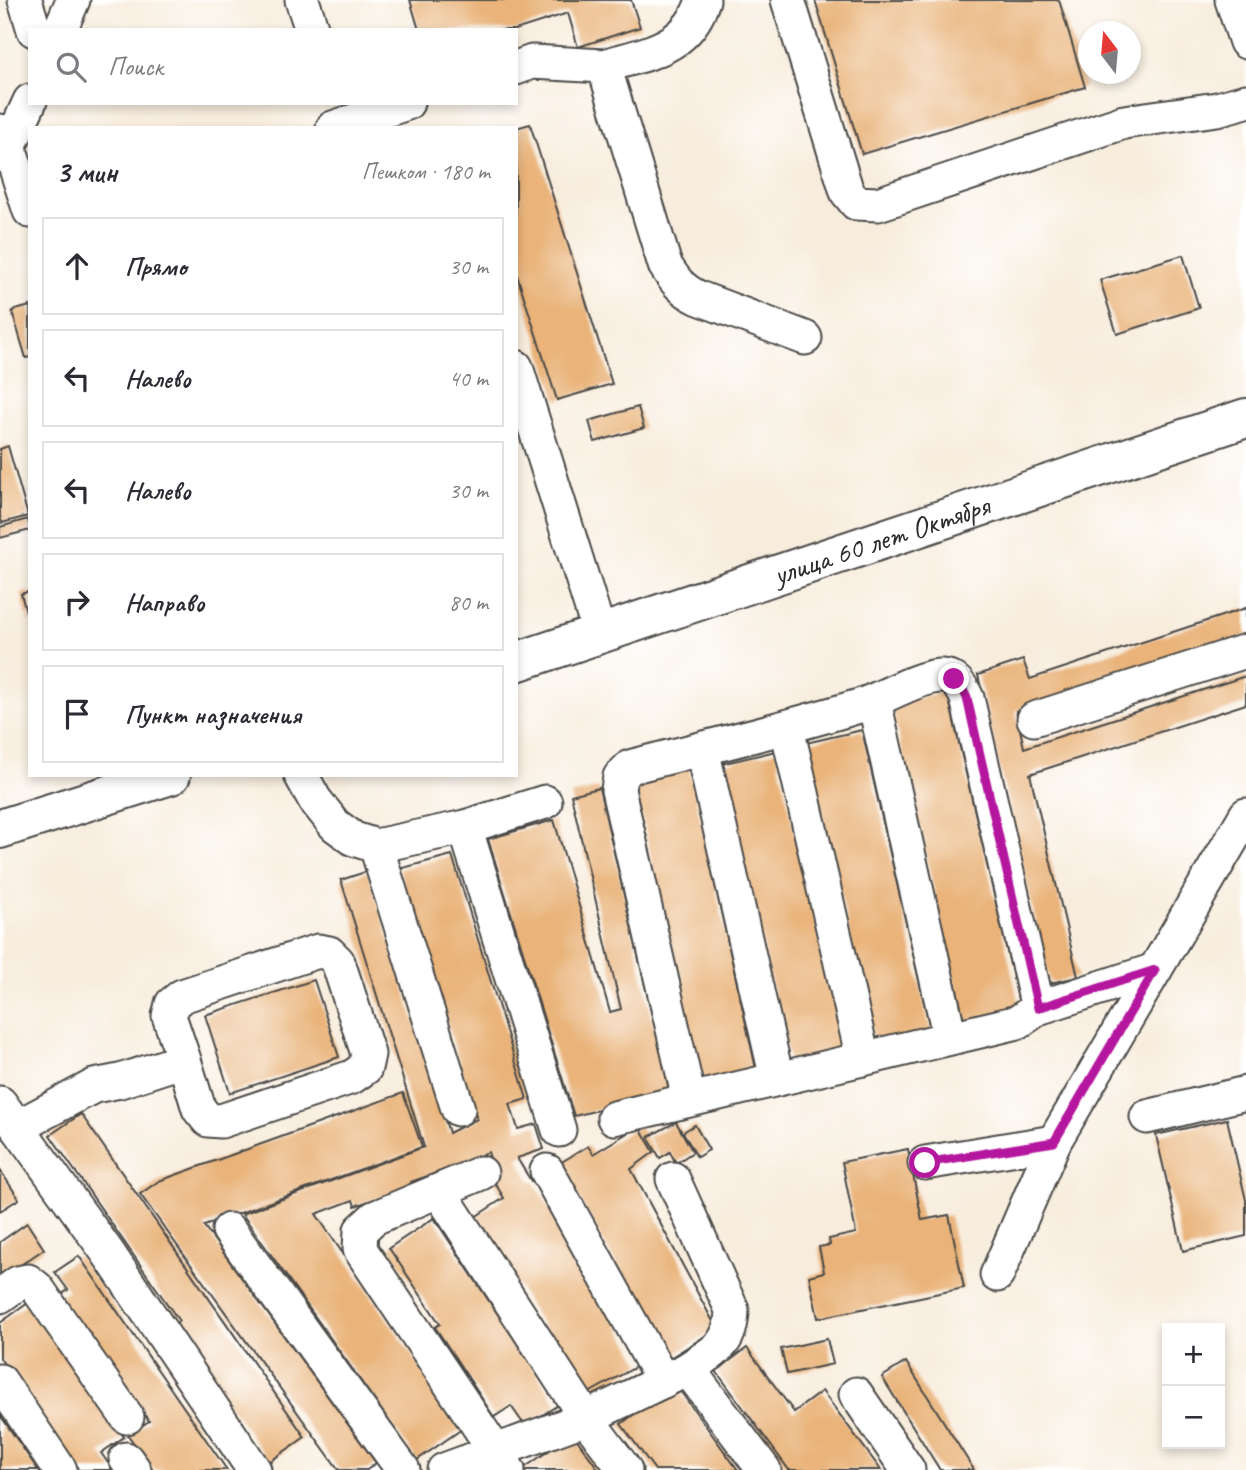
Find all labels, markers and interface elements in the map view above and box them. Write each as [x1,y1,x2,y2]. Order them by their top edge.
north arrow [1078,21,1141,84]
search box [28,28,518,105]
icon: search [52,48,90,86]
text: Поиск [108,50,163,83]
text: 3 мин [56,153,117,191]
text: Пешком · 180 m [362,157,490,186]
icon: ahead [58,247,96,285]
text: Прямо [125,250,187,283]
text: 30 m [449,252,488,281]
icon: left [58,359,96,397]
text: Налево [125,362,191,395]
text: 40 m [449,364,488,393]
icon: left [58,471,96,509]
text: Налево [125,474,191,507]
text: 30 m [449,476,488,505]
street label: улица 60 лет Октября [766,485,997,594]
icon: right [58,583,96,621]
text: Направо [125,586,204,619]
text: 80 m [449,588,488,617]
route end [938,663,969,694]
icon: arrive [58,695,96,733]
text: Пункт назначения [125,698,301,731]
route start [909,1147,940,1178]
map controls [1162,1323,1225,1449]
button: + [1162,1323,1225,1386]
button: − [1162,1386,1225,1449]

